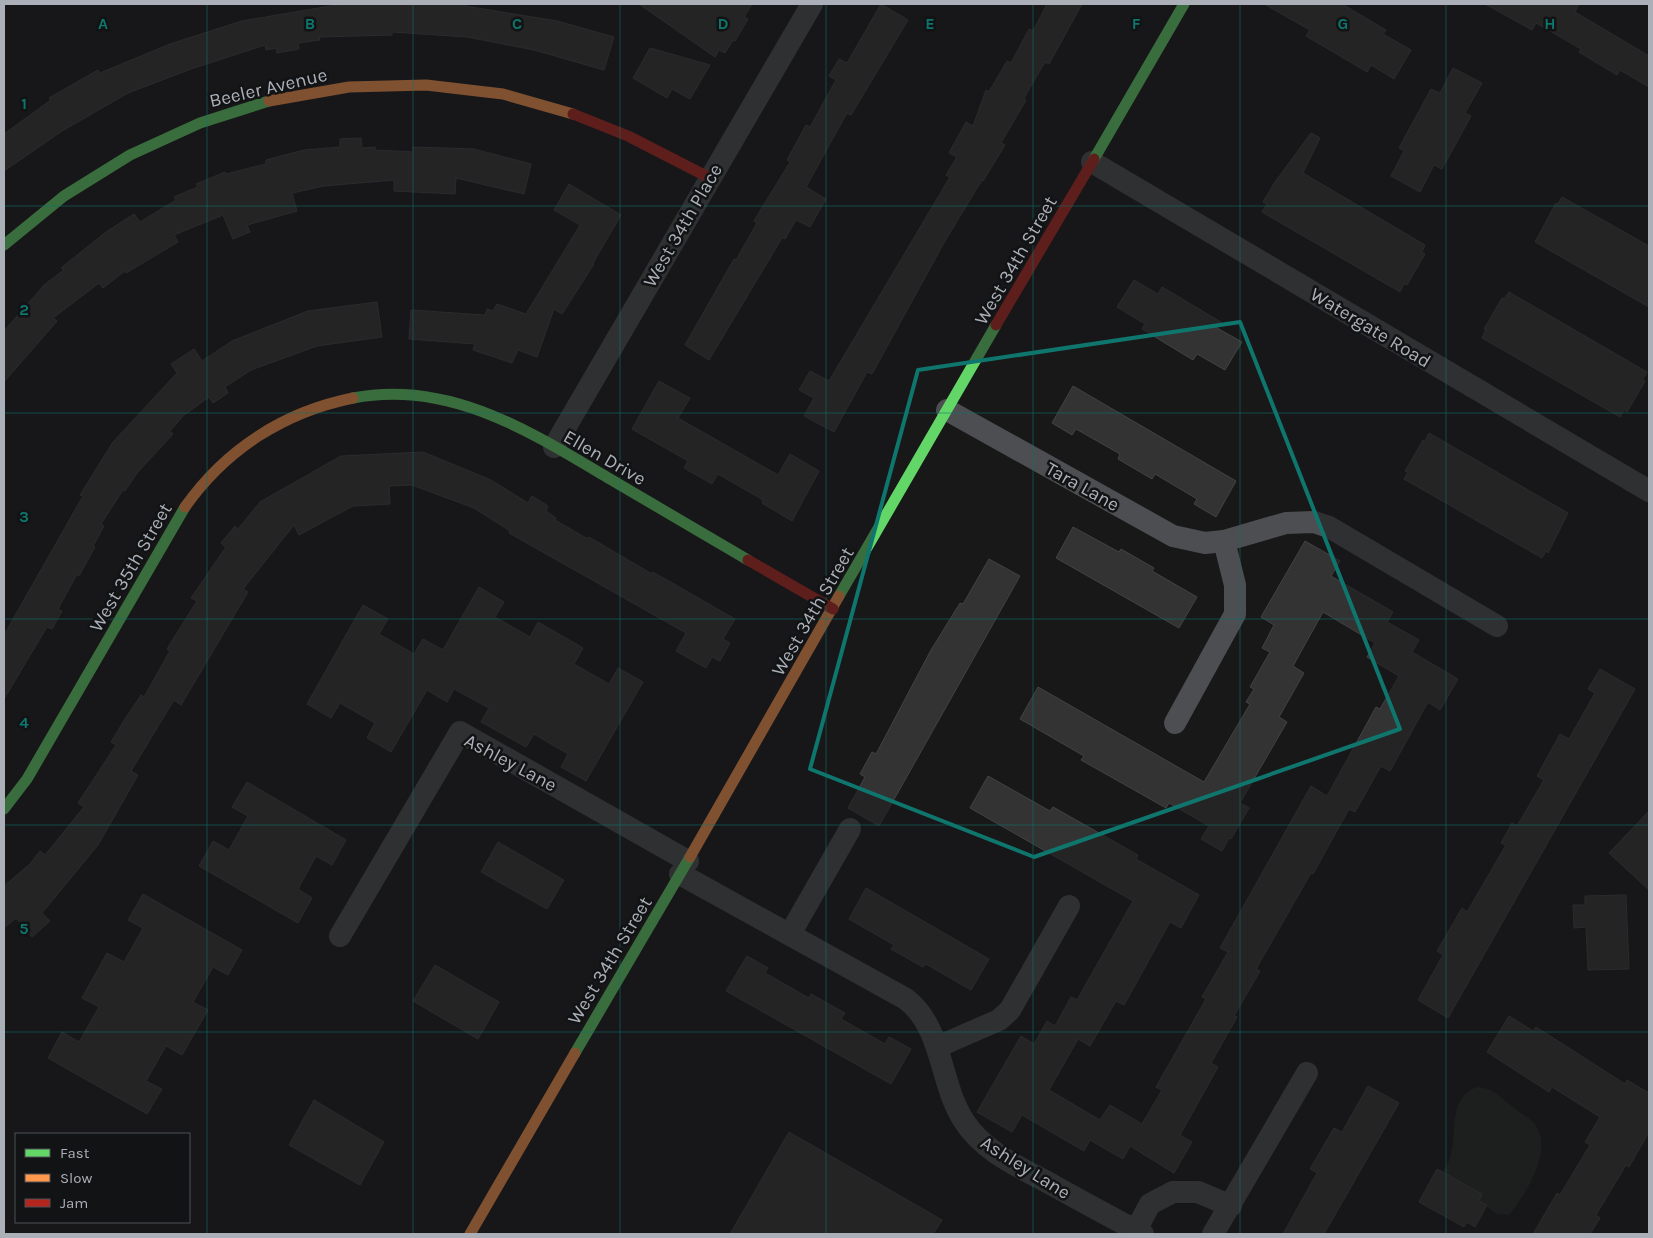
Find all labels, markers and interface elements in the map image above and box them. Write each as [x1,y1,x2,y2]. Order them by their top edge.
text: A [98,14,108,33]
text: B [305,14,315,33]
text: C [512,14,522,33]
text: D [718,14,729,33]
text: E [925,14,935,33]
text: F [1132,14,1141,33]
text: G [1338,14,1348,33]
text: H [1544,14,1556,33]
street label: Beeler Avenue [207,64,329,112]
text: 1 [21,94,27,113]
street label: West 34th Place [639,160,727,291]
street label: West 34th Street [970,192,1062,329]
street label: Watergate Road [1306,283,1435,372]
text: 2 [19,300,29,319]
street label: Ellen Drive [559,425,650,490]
street label: Tara Lane [1042,458,1123,516]
street label: West 35th Street [85,499,177,636]
text: 3 [19,507,29,526]
street label: West 34th Street [767,543,859,680]
text: 4 [19,713,29,732]
street label: Ashley Lane [461,729,560,796]
street label: West 34th Street [563,893,657,1028]
text: 5 [19,919,29,938]
street label: Ashley Lane [977,1132,1074,1204]
legend [15,1133,190,1223]
text: Fast [60,1144,90,1162]
text: Slow [60,1169,92,1187]
text: Jam [60,1194,88,1212]

